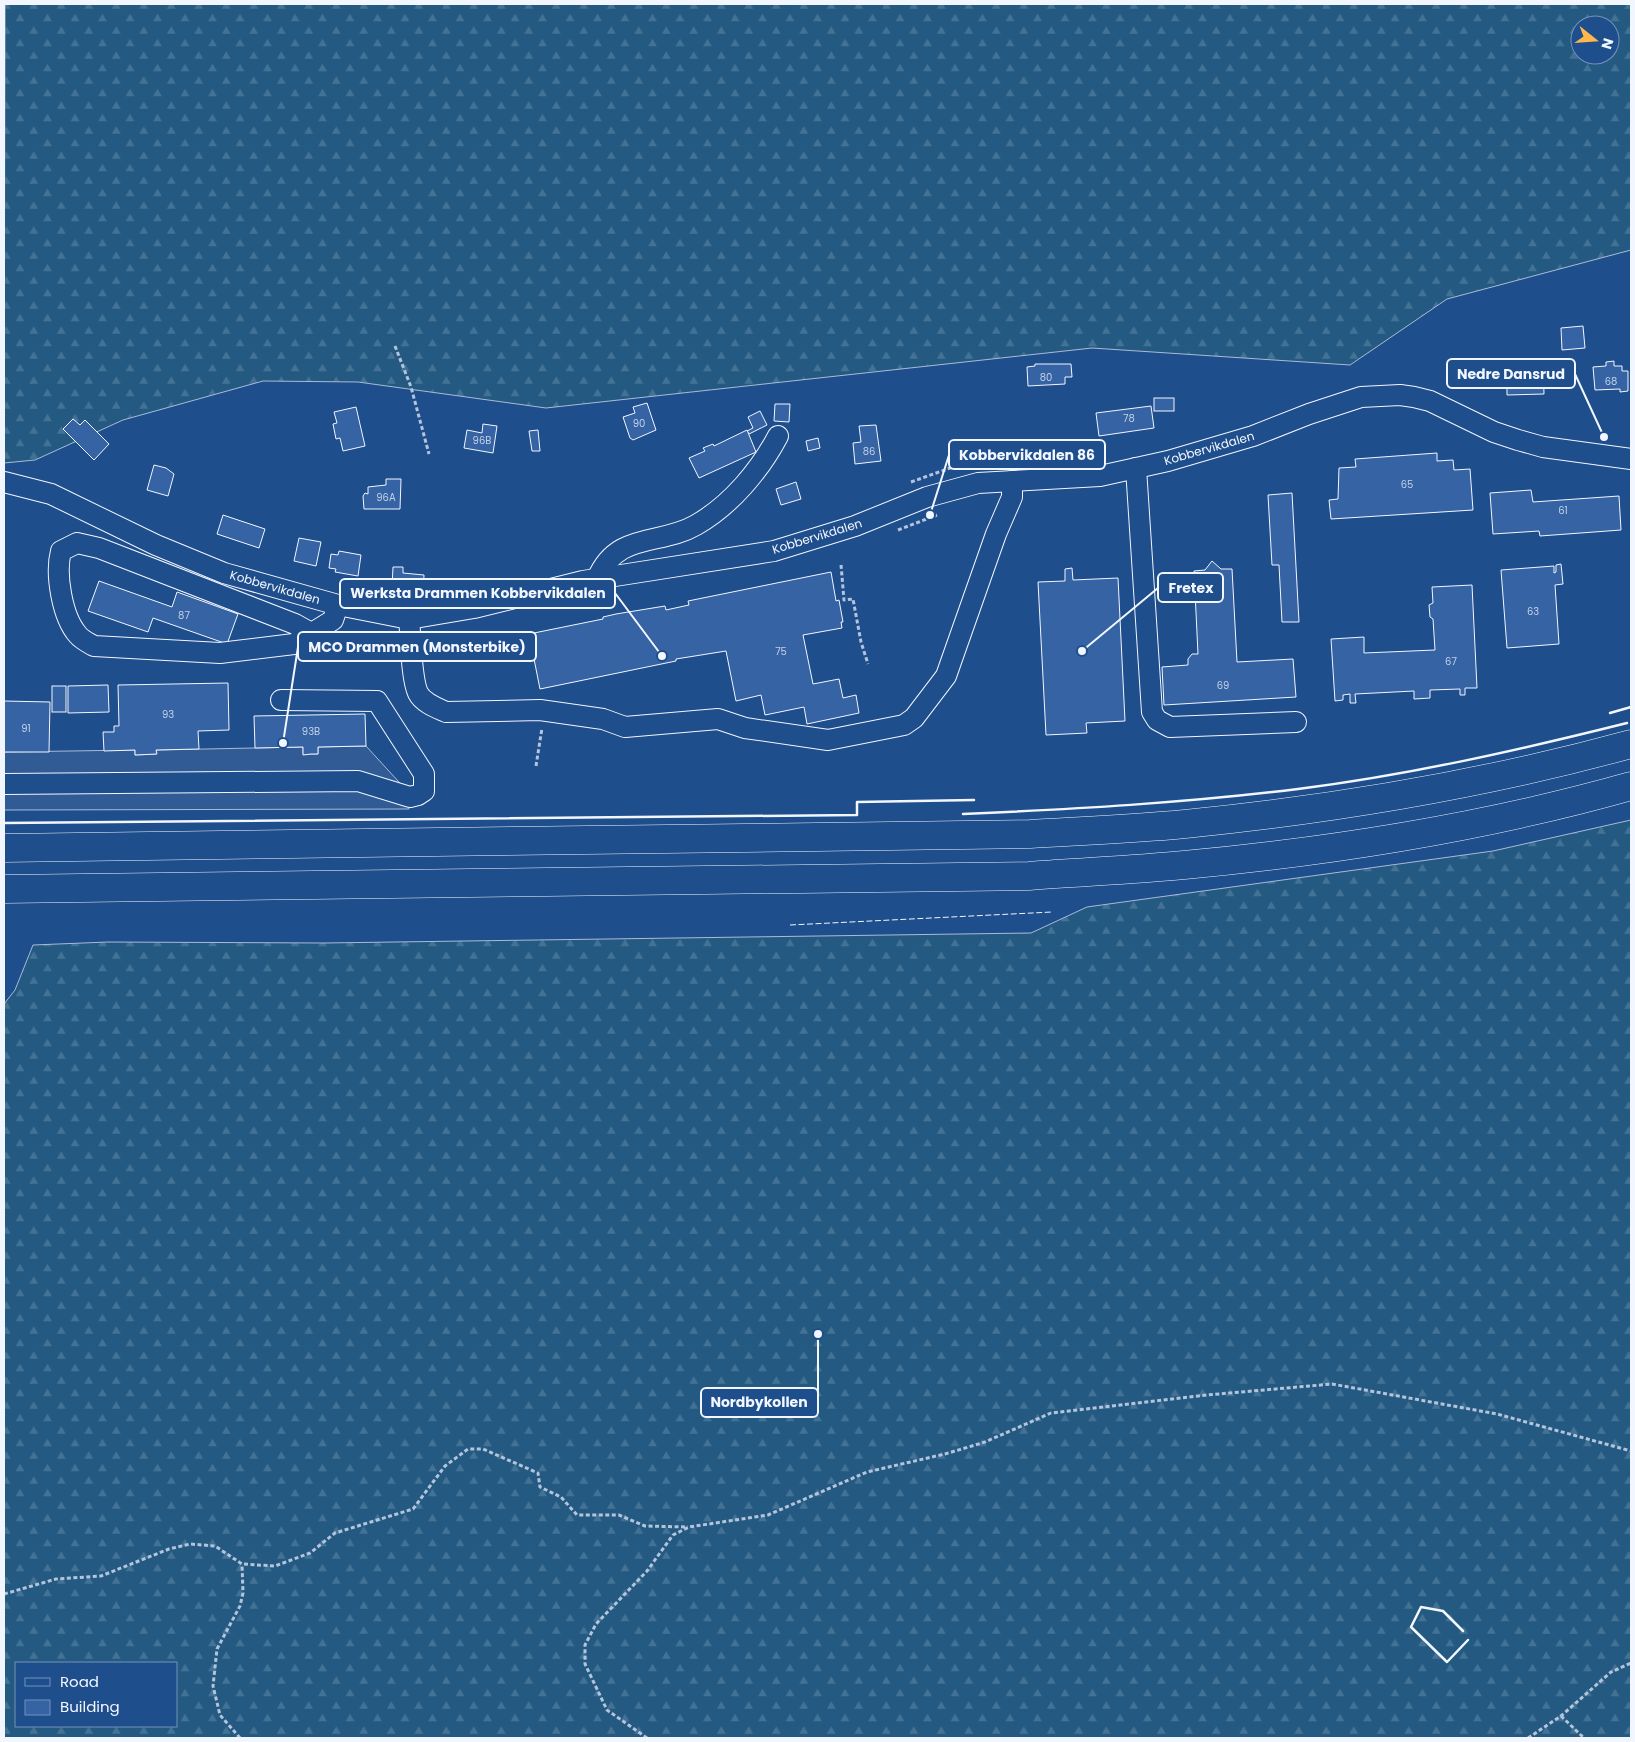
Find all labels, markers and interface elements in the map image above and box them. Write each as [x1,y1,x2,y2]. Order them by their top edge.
north arrow [1570,15,1620,65]
text: N [1596,36,1619,52]
callout: Nedre Dansrud [1447,359,1575,388]
text: Nedre Dansrud [1457,364,1565,384]
house number: 80 [1040,370,1052,385]
house number: 68 [1605,374,1617,389]
house number: 78 [1123,411,1135,426]
house number: 90 [633,416,645,431]
street label: Kobbervikdalen [1162,427,1256,469]
house number: 96B [473,433,491,448]
callout: Kobbervikdalen 86 [949,440,1105,469]
house number: 86 [863,444,875,459]
text: Kobbervikdalen 86 [959,445,1095,465]
house number: 65 [1401,477,1413,492]
house number: 96A [376,490,396,505]
house number: 61 [1558,503,1568,518]
street label: Kobbervikdalen [770,514,864,558]
street label: Kobbervikdalen [228,566,322,608]
callout: Fretex [1158,573,1223,602]
text: Fretex [1169,578,1214,598]
callout: Werksta Drammen Kobbervikdalen [340,579,615,608]
text: Werksta Drammen Kobbervikdalen [350,583,606,603]
house number: 63 [1527,604,1539,619]
house number: 87 [178,608,190,623]
callout: MCO Drammen (Monsterbike) [298,632,536,661]
text: MCO Drammen (Monsterbike) [308,637,526,657]
house number: 75 [775,644,787,659]
house number: 67 [1445,654,1457,669]
house number: 69 [1217,678,1229,693]
house number: 93 [162,707,174,722]
house number: 91 [21,721,31,736]
house number: 93B [302,724,320,739]
callout: Nordbykollen [701,1388,818,1417]
text: Nordbykollen [710,1392,808,1412]
legend [15,1662,178,1727]
text: Road [60,1671,99,1692]
text: Building [60,1696,120,1717]

